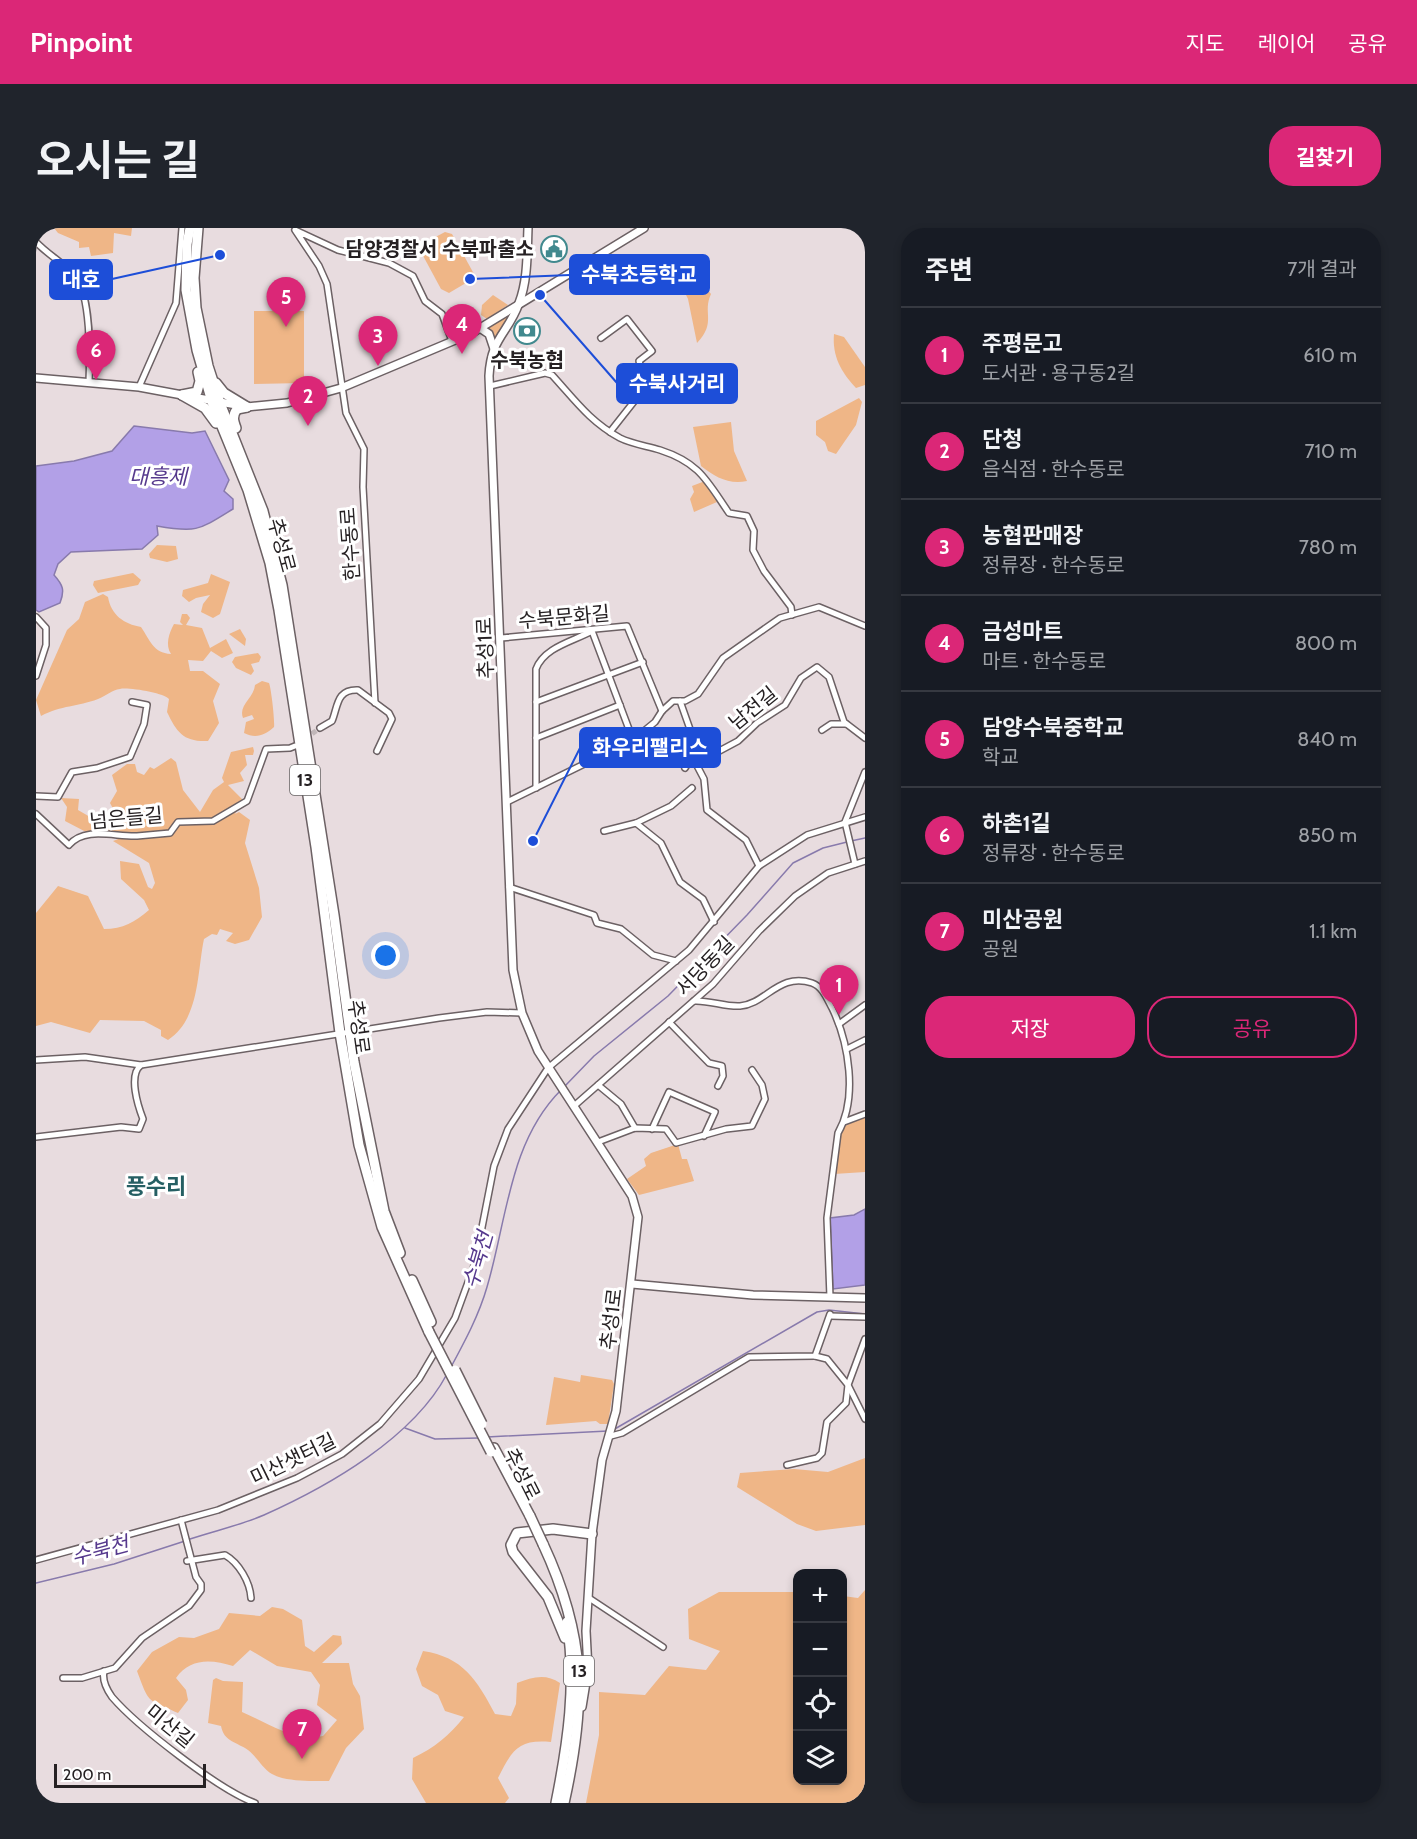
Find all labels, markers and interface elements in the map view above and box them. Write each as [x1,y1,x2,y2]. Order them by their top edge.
text: Pinpoint [30,25,132,59]
text: 지도 [1186,31,1224,56]
text: 레이어 [1257,31,1315,56]
text: 공유 [1348,31,1387,56]
button: 길찾기 [1269,126,1381,186]
text: 오시는 길 [36,134,200,186]
public building icon: 담양경찰서 수북파출소 [539,234,569,264]
place label: 담양경찰서 수북파출소 [346,237,534,261]
text: 주변 [925,254,973,286]
callout: 수북초등학교 [570,255,709,294]
text: 7개 결과 [1287,257,1357,281]
callout: 대호 [50,260,112,299]
text: 수북초등학교 [581,262,697,287]
text: 대호 [62,267,100,292]
pin: 5 [266,278,306,327]
pin: 4 [442,304,482,354]
pin: 3 [358,316,398,366]
bank icon: 수북농협 [512,316,542,346]
pin: 6 [76,330,116,380]
text: 주평문고 [982,330,1063,357]
text: 1 [941,343,948,367]
text: 610 m [1303,343,1357,367]
place label: 수북농협 [490,348,564,372]
text: 도서관 · 용구동2길 [982,361,1135,385]
callout: 수북사거리 [617,364,737,403]
text: 수북사거리 [629,371,725,396]
pin: 2 [288,376,328,426]
text: 단청 [982,426,1022,453]
text: 2 [939,439,950,463]
text: 710 m [1304,439,1357,463]
text: 음식점 · 한수동로 [982,457,1125,481]
water label: 대흥제 [129,464,190,489]
street label: 한수동로 [335,506,365,582]
street label: 추성로 [263,515,301,575]
text: 농협판매장 [982,522,1083,549]
text: 3 [939,535,950,559]
text: 780 m [1299,535,1357,559]
text: 정류장 · 한수동로 [982,553,1125,577]
street label: 수북문화길 [517,601,611,633]
street label: 추성1로 [472,617,498,679]
text: 금성마트 [982,618,1063,645]
text: 4 [938,631,951,655]
text: 800 m [1295,631,1357,655]
text: 마트 · 한수동로 [982,649,1106,673]
street label: 남전길 [724,681,782,735]
text: 담양수북중학교 [982,714,1124,741]
text: 5 [939,727,950,751]
text: 840 m [1297,727,1357,751]
callout: 화우리팰리스 [580,728,720,767]
text: 화우리팰리스 [592,735,708,760]
text: 학교 [982,745,1019,769]
road number: 13 [290,765,320,795]
street label: 넘은들길 [88,803,164,833]
text: 하촌1길 [982,810,1051,837]
text: 6 [939,823,950,847]
text: 850 m [1298,823,1357,847]
text: 정류장 · 한수동로 [982,841,1125,865]
text: 미산공원 [982,906,1063,933]
text: 7 [939,919,950,943]
text: 1.1 km [1309,919,1357,943]
street label: 서당동길 [671,931,739,1001]
text: 공원 [982,937,1019,961]
your location [371,941,400,970]
pin: 1 [820,966,858,1015]
button: 저장 [925,996,1135,1058]
button: 공유 [1147,996,1357,1058]
street label: 추성로 [343,998,375,1056]
district label: 풍수리 [126,1173,186,1200]
water label: 수북천 [458,1226,498,1291]
street label: 추성1로 [595,1287,627,1351]
street label: 미산샛터길 [246,1428,340,1490]
street label: 추성로 [499,1444,545,1504]
water label: 수북천 [69,1530,134,1570]
map controls [793,1569,847,1785]
button: + [793,1569,847,1623]
button: − [793,1623,847,1677]
road number: 13 [564,1656,594,1686]
button: locate [793,1677,847,1731]
street label: 미산길 [141,1699,199,1753]
pin: 7 [282,1710,322,1759]
button: layers [793,1731,847,1785]
scale bar [54,1761,206,1788]
text: 200 m [63,1765,111,1784]

